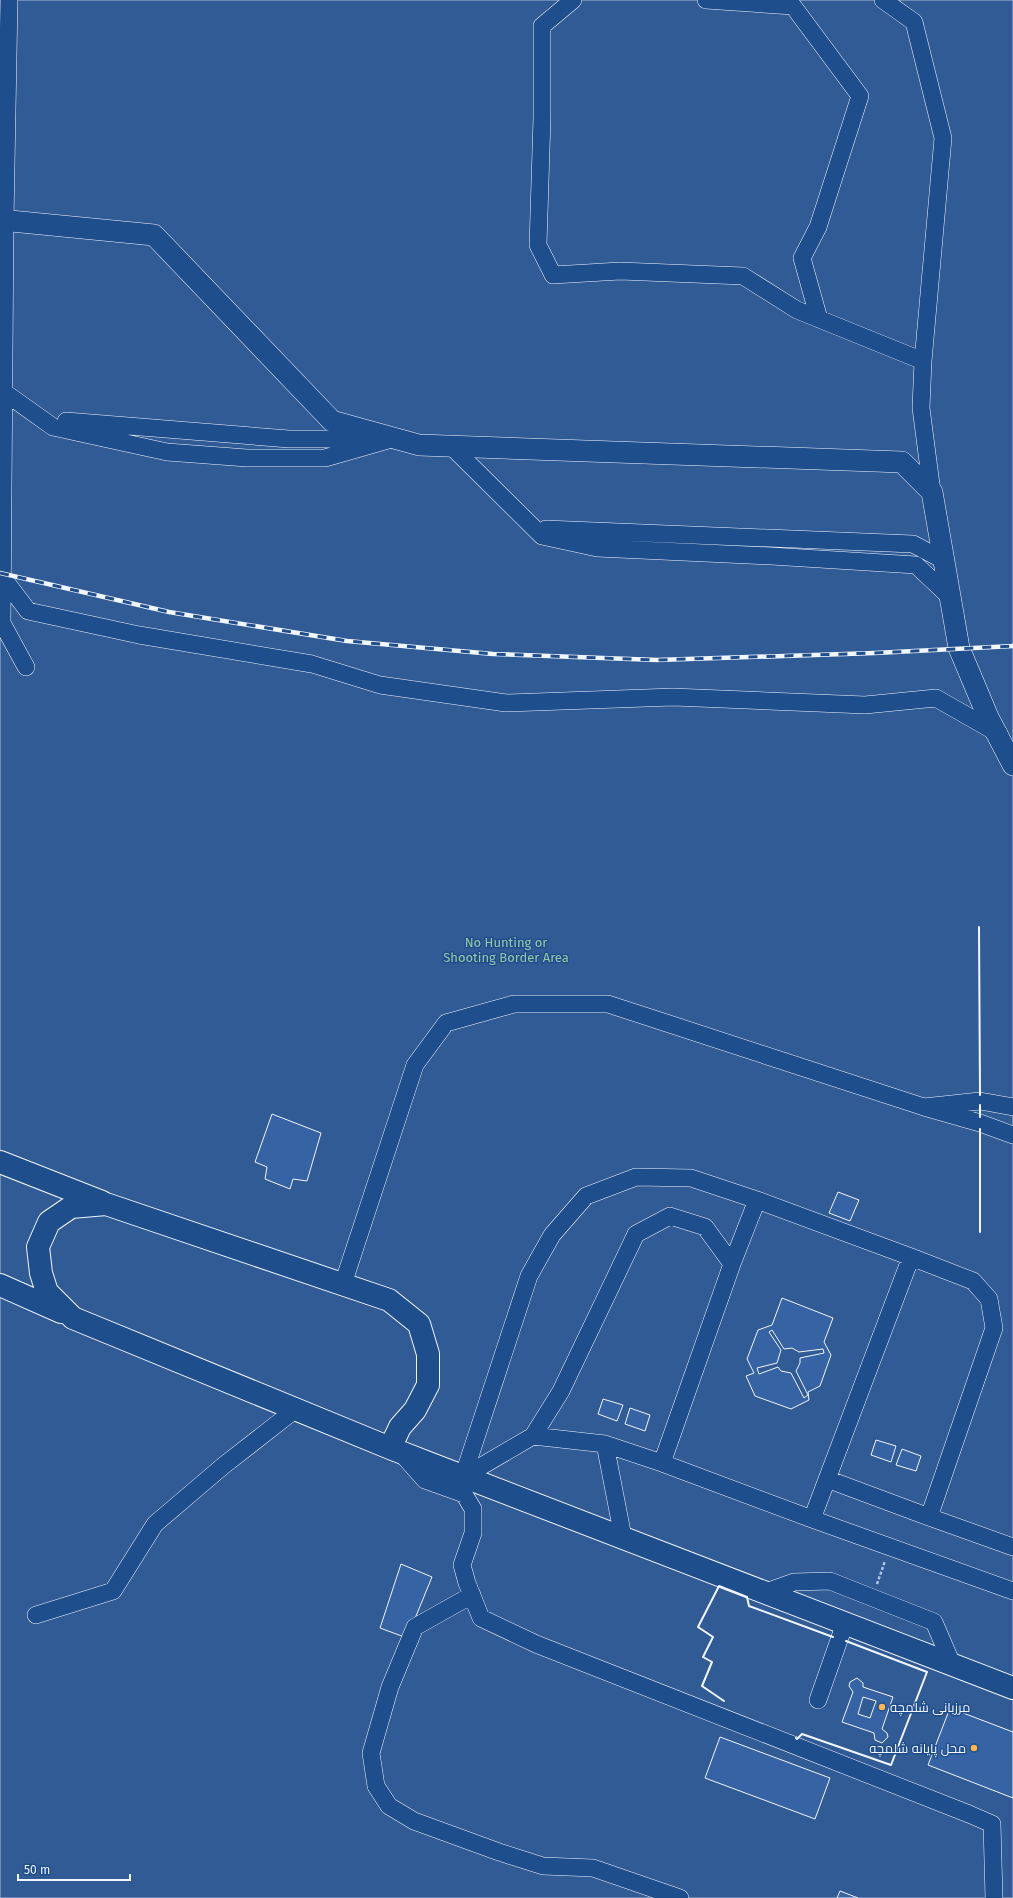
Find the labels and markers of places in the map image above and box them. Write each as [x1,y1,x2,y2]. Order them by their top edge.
place label: مرزبانی شلمچه [890,1700,970,1717]
marker: مرزبانی شلمچه [877,1702,887,1712]
place label: محل پایانه شلمچه [869,1741,966,1758]
marker: محل پایانه شلمچه [969,1743,979,1753]

